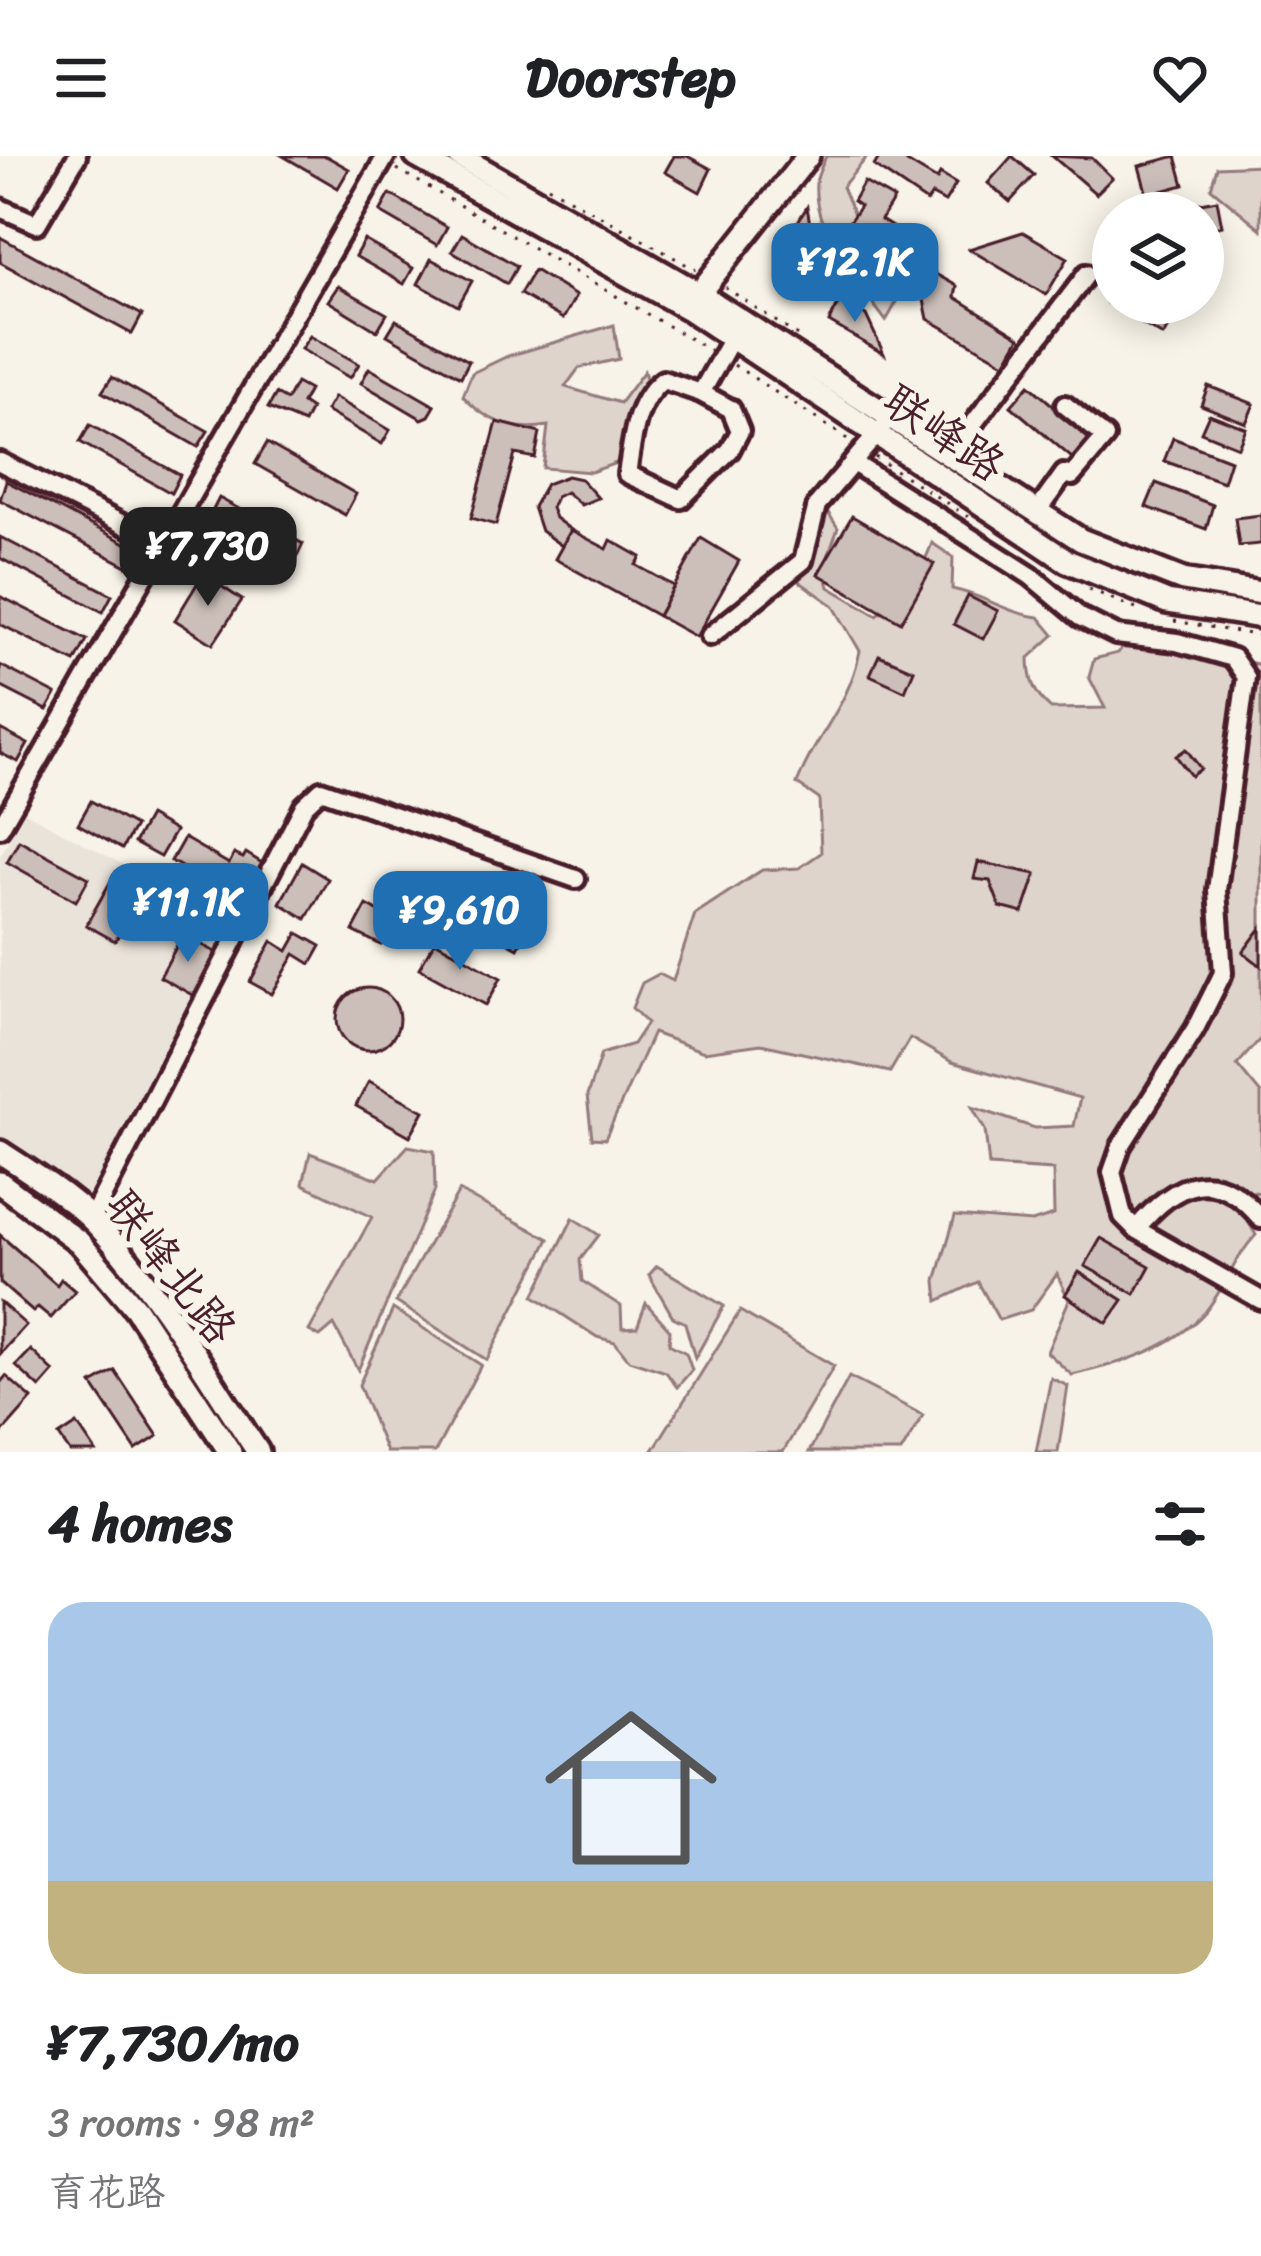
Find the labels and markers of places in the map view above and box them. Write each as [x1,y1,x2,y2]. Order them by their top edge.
pin: ¥12.1K [757,223,953,325]
pin: ¥7,730 [110,507,306,609]
pin: ¥11.1K [90,863,286,965]
pin: ¥9,610 [362,871,558,973]

